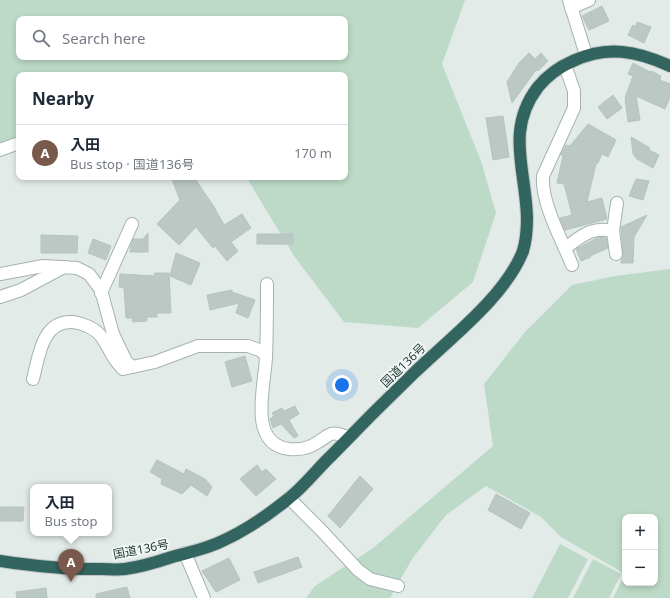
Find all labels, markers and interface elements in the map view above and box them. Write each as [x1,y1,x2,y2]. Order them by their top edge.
search box [16,16,348,60]
icon: search [30,27,52,49]
text: Search here [62,28,145,48]
text: Nearby [32,87,94,110]
text: 入田 [70,134,100,154]
text: A [41,144,50,162]
text: 170 m [294,144,332,162]
text: Bus stop · 国道136号 [70,155,194,173]
street label: 国道136号 [377,339,429,391]
your location [332,375,352,395]
popup [30,484,112,536]
text: 入田 [45,492,75,512]
text: Bus stop [45,512,97,530]
map controls [622,514,658,586]
button: + [622,514,658,550]
street label: 国道136号 [112,535,170,563]
pin: A [58,549,84,582]
button: − [622,550,658,586]

